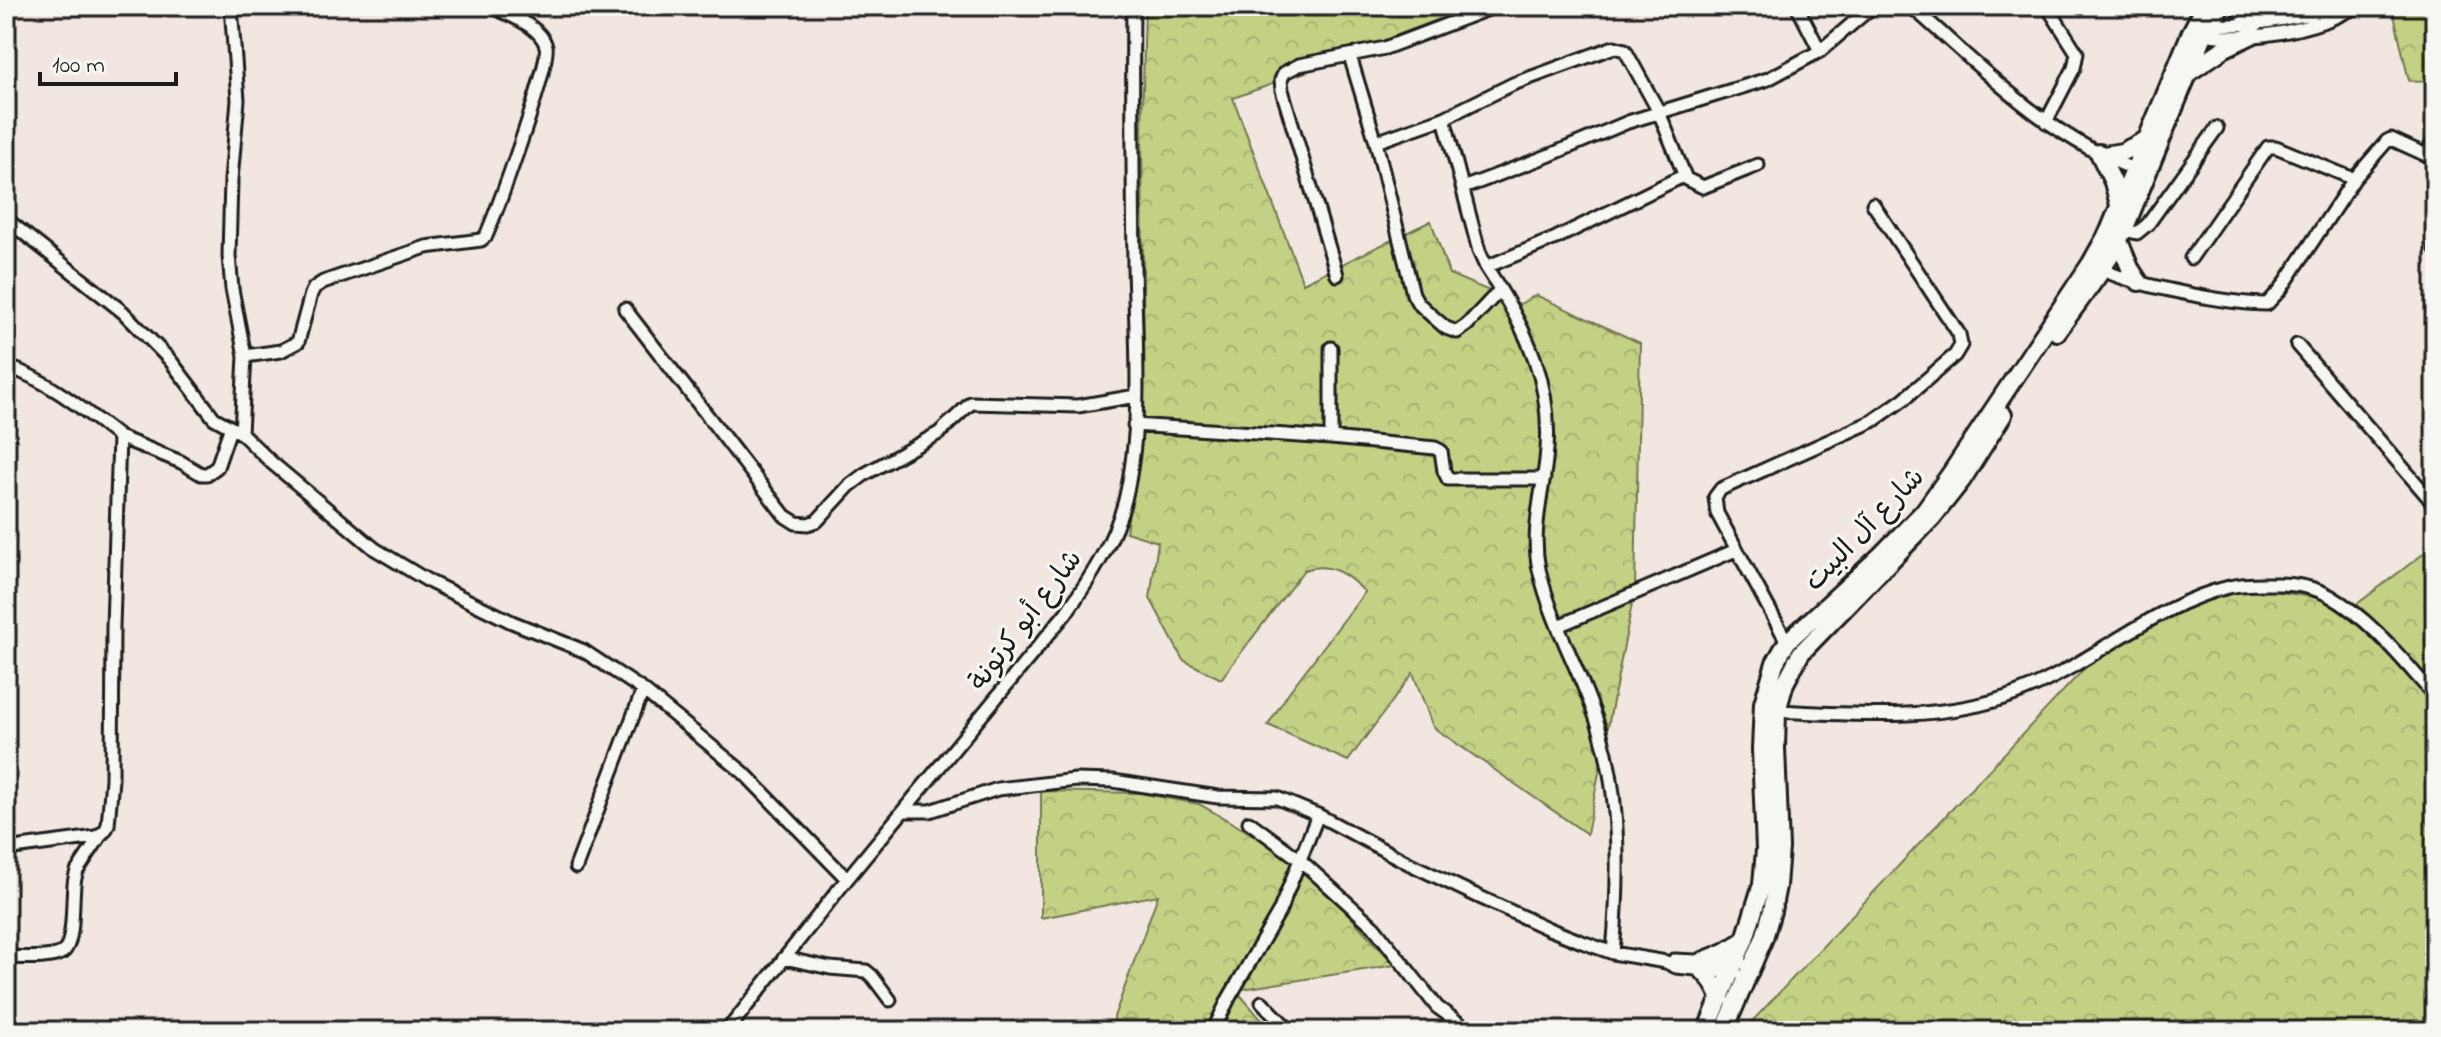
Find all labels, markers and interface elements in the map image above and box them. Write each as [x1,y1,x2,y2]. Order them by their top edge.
scale bar [40,36,176,86]
text: 100 m [52,49,105,84]
street label: شارع آل البيت [1796,459,1935,602]
street label: شارع أبو كرتونة [960,542,1094,701]

